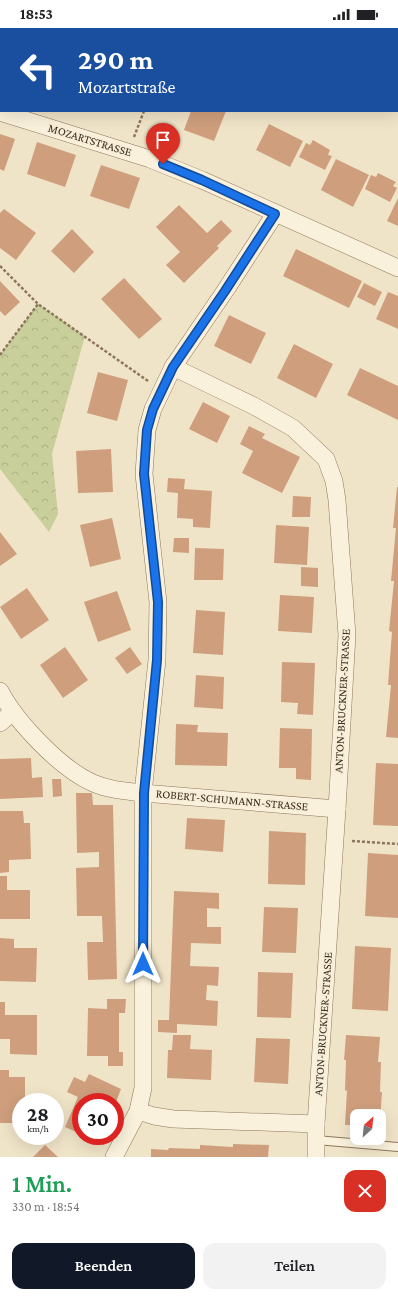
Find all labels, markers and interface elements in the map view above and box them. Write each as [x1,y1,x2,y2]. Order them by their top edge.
text: 18:53 [20,6,53,22]
icon: left [12,44,64,96]
text: 290 m [78,44,154,75]
text: Mozartstraße [78,77,175,97]
street label: MOZARTSTRASSE [46,121,134,160]
pin [146,123,180,164]
icon: arrive [152,129,174,151]
street label: ANTON-BRUCKNER-STRASSE [331,628,353,773]
street label: ROBERT-SCHUMANN-STRASSE [155,786,309,814]
position arrow [122,943,164,985]
street label: ANTON-BRUCKNER-STRASSE [311,951,335,1097]
speed limit sign: 30 [72,1093,124,1145]
text: 28 [27,1103,49,1125]
north arrow [350,1109,386,1145]
map controls [350,1109,386,1145]
text: km/h [27,1123,49,1134]
text: 1 Min. [12,1170,72,1197]
button: close [344,1170,386,1212]
text: 330 m · 18:54 [12,1199,80,1214]
button: Beenden [12,1243,195,1289]
button: Teilen [203,1243,386,1289]

